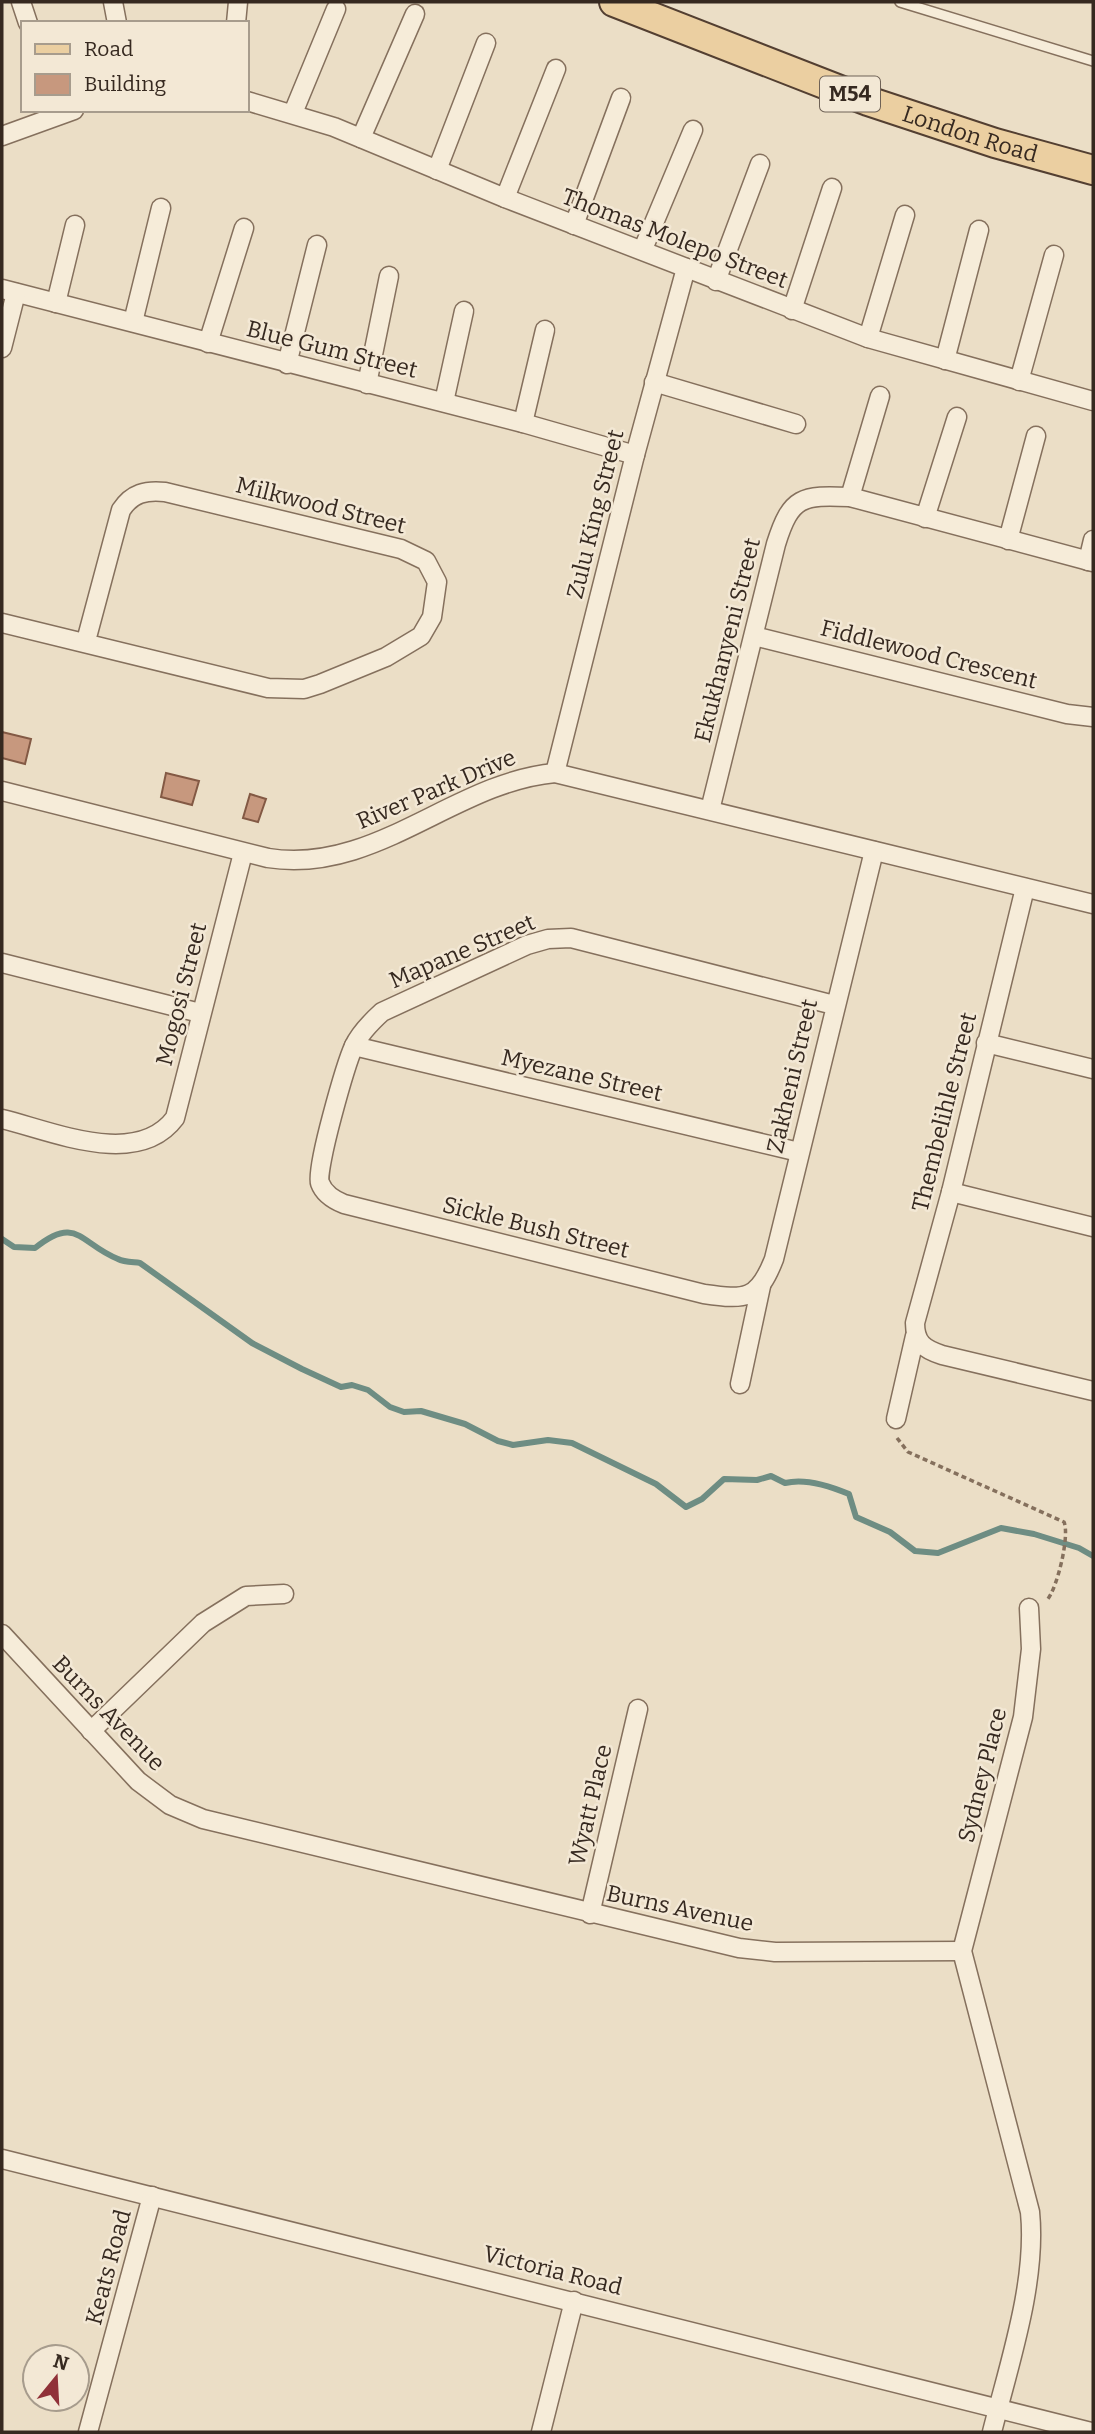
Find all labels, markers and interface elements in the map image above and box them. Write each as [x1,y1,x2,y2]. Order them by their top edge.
legend [21,21,248,112]
text: Road [84,36,133,62]
text: Building [84,71,167,97]
road number: M54 [820,76,880,112]
street label: London Road [899,99,1041,168]
street label: Thomas Molepo Street [558,182,792,294]
street label: Blue Gum Street [244,314,420,384]
street label: Zulu King Street [560,427,630,601]
street label: Milkwood Street [233,470,409,540]
street label: Ekukhanyeni Street [688,535,766,745]
street label: Fiddlewood Crescent [818,614,1040,694]
street label: River Park Drive [352,743,520,835]
street label: Mapane Street [385,908,539,994]
street label: Mogosi Street [150,920,212,1068]
street label: Zakheni Street [761,996,823,1156]
street label: Thembelihle Street [906,1009,982,1215]
street label: Myezane Street [499,1043,665,1107]
street label: Sickle Bush Street [440,1190,632,1264]
street label: Burns Avenue [47,1649,171,1777]
street label: Sydney Place [952,1705,1012,1845]
street label: Wyatt Place [562,1741,618,1869]
street label: Burns Avenue [604,1879,756,1937]
street label: Keats Road [79,2206,137,2328]
street label: Victoria Road [481,2239,626,2301]
north arrow [21,2343,91,2413]
text: N [51,2349,72,2376]

